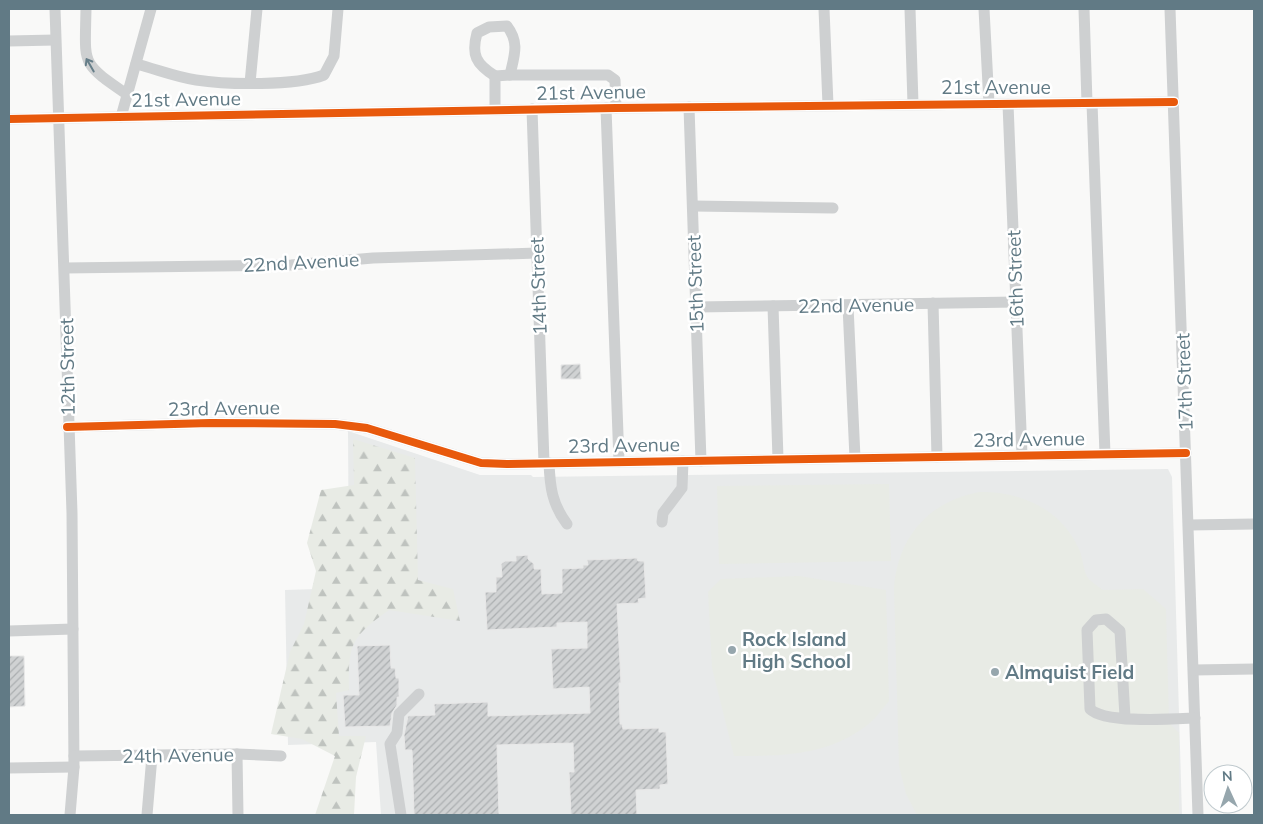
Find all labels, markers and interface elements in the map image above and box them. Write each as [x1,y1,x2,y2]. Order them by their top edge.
one-way arrow [85,58,95,72]
street label: 21st Avenue [941,75,1051,99]
street label: 21st Avenue [536,79,646,105]
street label: 21st Avenue [131,86,241,112]
street label: 16th Street [1001,229,1029,328]
street label: 15th Street [681,234,709,333]
street label: 14th Street [524,236,552,335]
street label: 22nd Avenue [242,247,360,277]
street label: 22nd Avenue [798,292,914,318]
street label: 12th Street [54,317,80,416]
street label: 17th Street [1170,332,1198,431]
street label: 23rd Avenue [168,395,280,421]
street label: 23rd Avenue [973,426,1085,452]
street label: 23rd Avenue [568,432,680,458]
place label: Rock Island High School [742,627,851,673]
marker: Rock Island High School [726,644,738,656]
place label: Almquist Field [1005,660,1134,684]
marker: Almquist Field [989,666,1001,678]
street label: 24th Avenue [122,742,234,768]
north arrow [1203,764,1253,814]
text: N [1222,767,1233,785]

